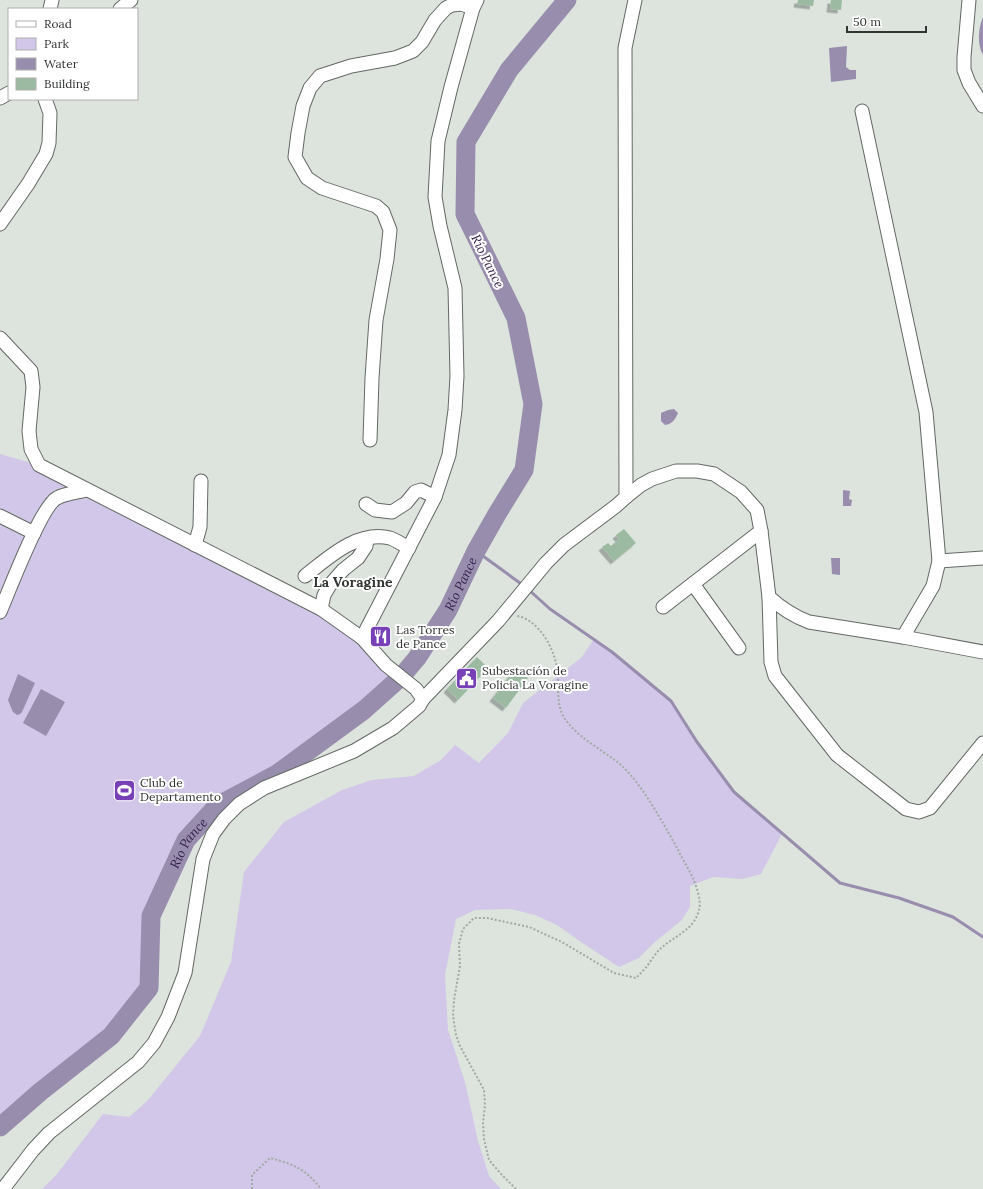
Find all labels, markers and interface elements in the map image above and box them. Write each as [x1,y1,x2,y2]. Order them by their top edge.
legend [8,8,138,100]
scale bar [847,8,926,34]
text: 50 m [853,14,881,29]
text: Road [44,16,72,31]
text: Park [44,36,70,51]
text: Water [44,56,79,71]
text: Building [44,76,90,91]
water label: Río Pance [467,232,508,291]
water label: Río Pance [441,554,481,614]
district label: La Voragine [313,573,393,591]
place label: Las Torres de Pance [396,622,455,651]
restaurant icon: Las Torres de Pance [368,624,394,650]
place label: Subestación de Policia La Voragine [482,663,589,692]
public building icon: Subestación de Policia La Voragine [454,665,480,691]
place label: Club de Departamento [140,775,221,804]
sports icon: Club de Departamento [111,777,137,803]
water label: Río Pance [166,814,211,871]

